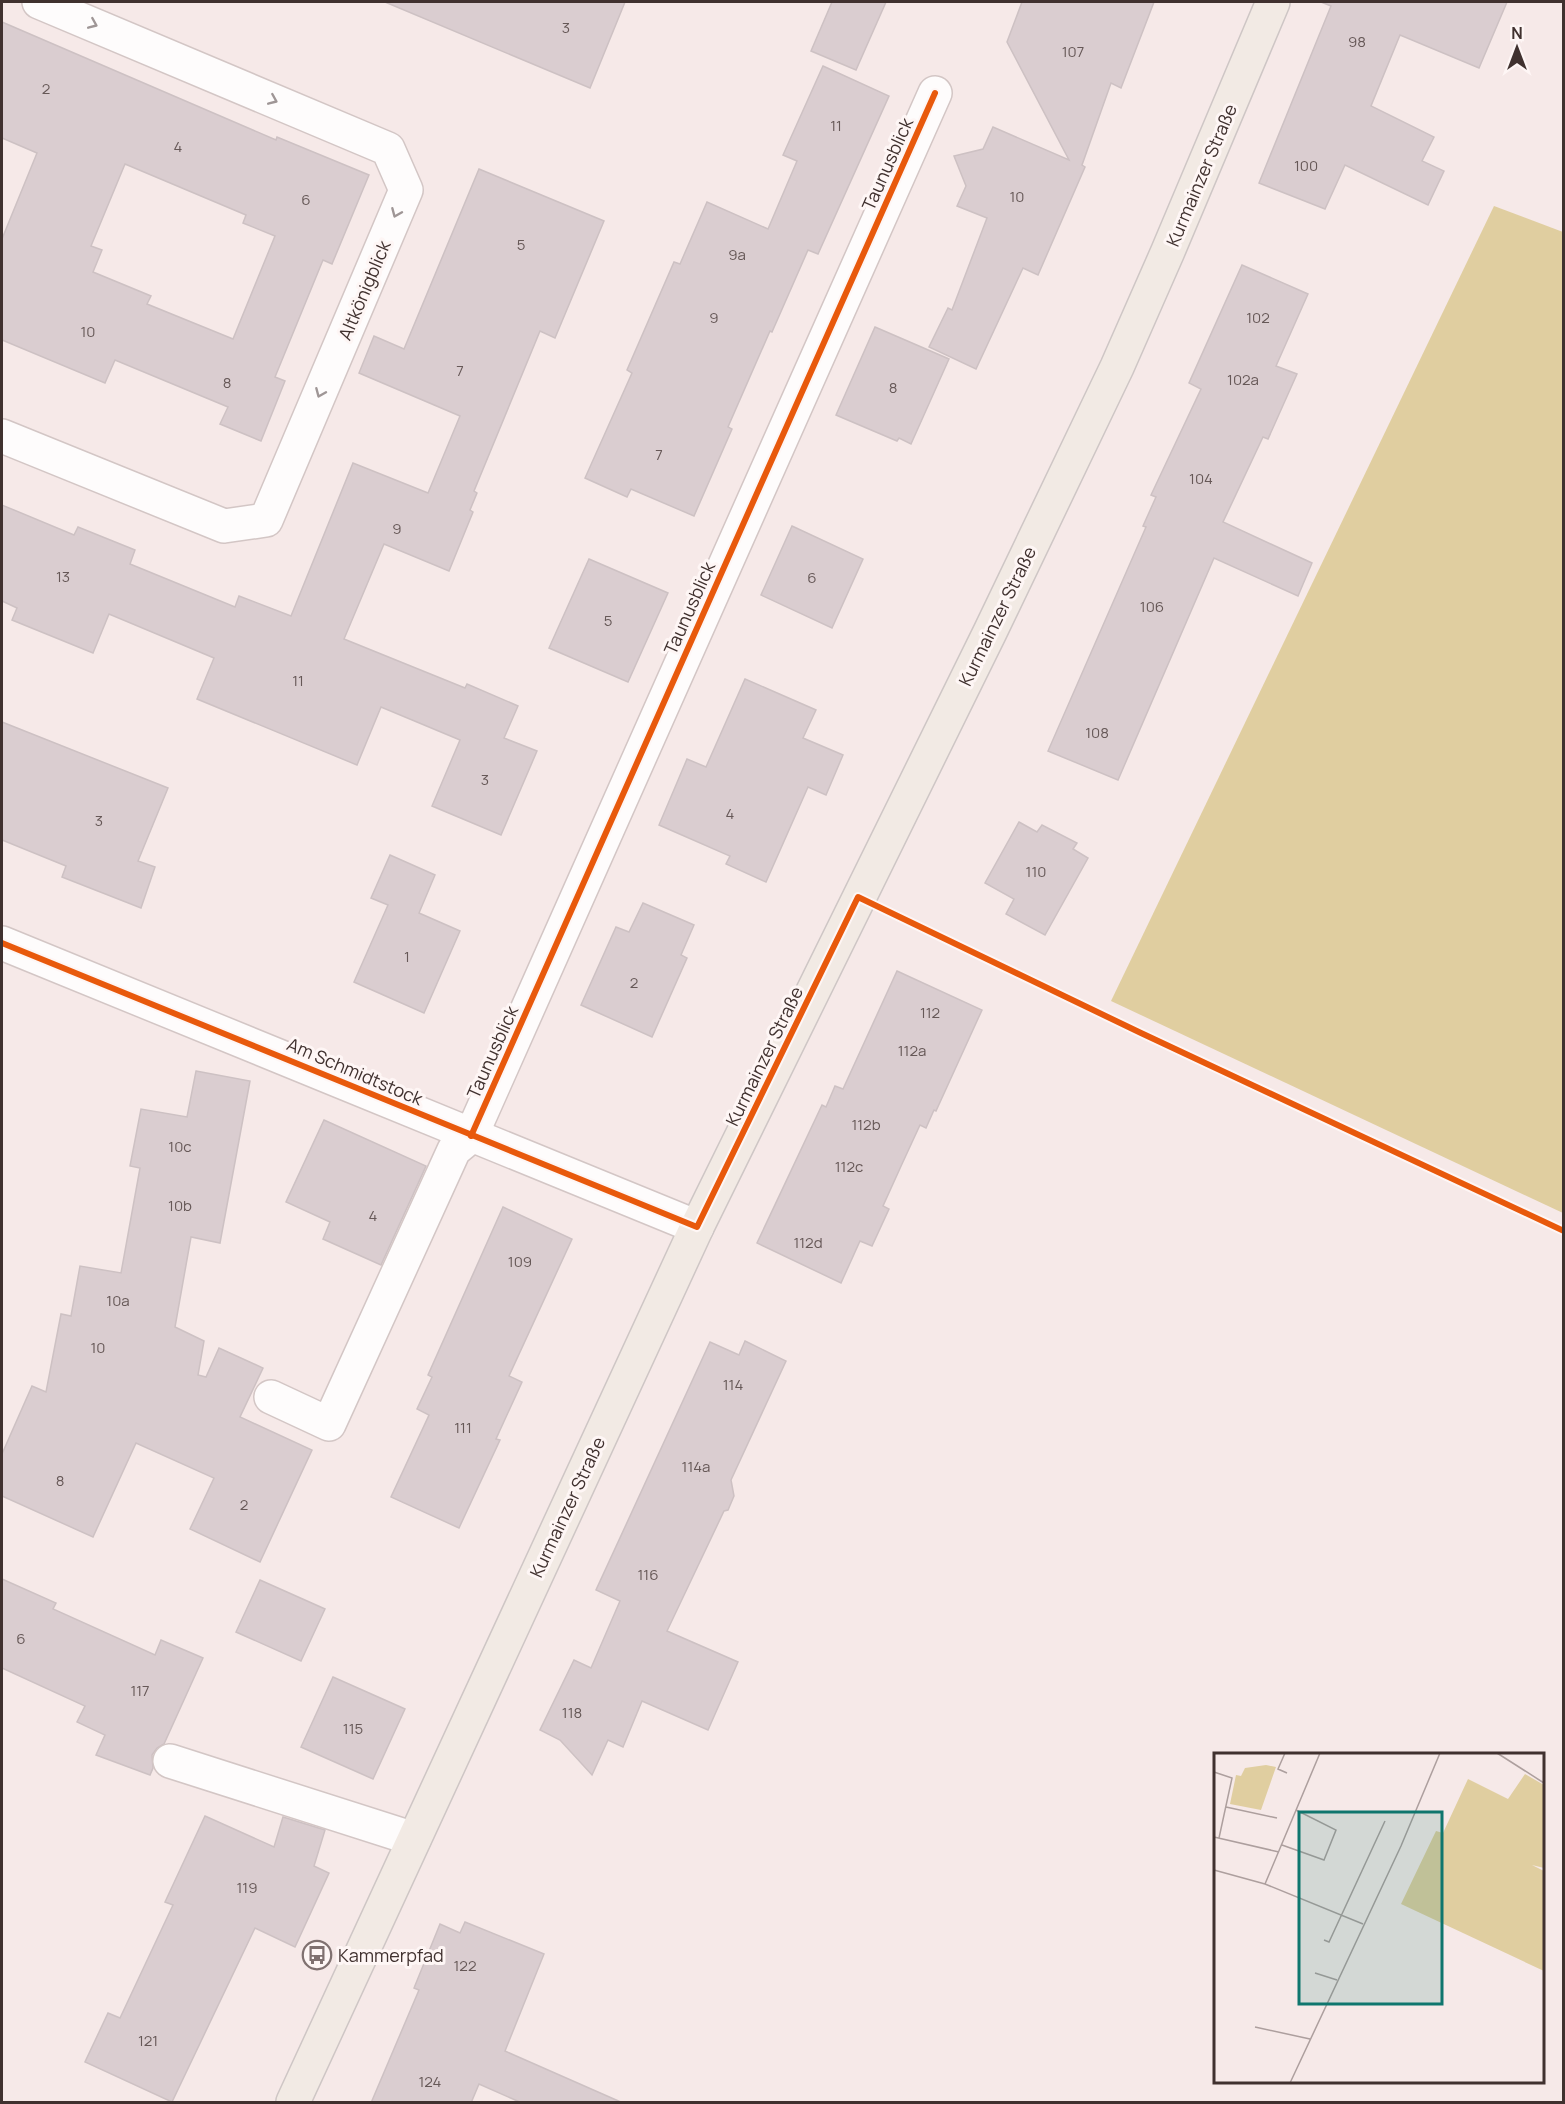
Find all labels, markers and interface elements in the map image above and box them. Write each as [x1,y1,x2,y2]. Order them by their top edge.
one-way arrow [87,17,98,29]
house number: 3 [562,17,570,38]
north arrow [1487,18,1547,78]
text: N [1511,22,1523,44]
house number: 98 [1348,31,1366,52]
house number: 107 [1062,41,1084,62]
house number: 2 [42,78,50,99]
one-way arrow [266,93,277,105]
street label: Kurmainzer Straße [1160,100,1242,250]
street label: Taunusblick [856,113,919,214]
house number: 11 [830,115,842,136]
house number: 4 [174,136,183,157]
house number: 100 [1294,155,1318,176]
house number: 10 [1010,186,1025,207]
house number: 6 [301,189,311,210]
one-way arrow [392,207,404,218]
house number: 5 [517,234,525,255]
street label: Altkönigblick [332,236,396,343]
house number: 9a [728,244,746,265]
house number: 9 [709,307,719,328]
house number: 102 [1246,307,1270,328]
house number: 10 [81,321,96,342]
house number: 7 [456,360,464,381]
house number: 102a [1227,369,1259,390]
house number: 8 [223,372,231,393]
house number: 8 [889,377,897,398]
one-way arrow [315,386,327,397]
house number: 7 [655,444,663,465]
house number: 104 [1189,468,1213,489]
house number: 9 [392,518,402,539]
street label: Kurmainzer Straße [953,542,1041,690]
street label: Taunusblick [658,557,721,658]
house number: 13 [56,566,70,587]
house number: 6 [807,567,817,588]
house number: 106 [1140,596,1164,617]
house number: 5 [604,610,612,631]
house number: 11 [292,670,304,691]
house number: 108 [1085,722,1109,743]
house number: 3 [481,769,489,790]
house number: 4 [726,803,735,824]
house number: 3 [95,810,103,831]
house number: 110 [1026,861,1046,882]
house number: 1 [404,946,410,967]
house number: 2 [630,972,638,993]
street label: Kurmainzer Straße [720,982,808,1130]
street label: Taunusblick [461,1001,524,1102]
house number: 112 [920,1002,940,1023]
street label: Am Schmidtstock [283,1032,428,1111]
house number: 112a [898,1040,926,1061]
house number: 112b [851,1114,881,1135]
house number: 10c [168,1136,192,1157]
house number: 112c [835,1156,863,1177]
house number: 10b [168,1195,192,1216]
house number: 4 [369,1205,378,1226]
house number: 112d [793,1232,823,1253]
house number: 109 [508,1251,532,1272]
house number: 10a [106,1290,130,1311]
house number: 10 [91,1337,106,1358]
house number: 114 [723,1374,743,1395]
house number: 111 [454,1417,472,1438]
street label: Kurmainzer Straße [524,1433,610,1581]
house number: 114a [682,1456,710,1477]
house number: 8 [56,1470,64,1491]
house number: 2 [240,1494,248,1515]
house number: 116 [637,1564,659,1585]
house number: 6 [16,1628,26,1649]
house number: 117 [130,1680,150,1701]
house number: 118 [562,1702,582,1723]
house number: 115 [343,1718,363,1739]
inset map [1214,1753,1544,2083]
house number: 119 [236,1877,258,1898]
bus stop icon: Kammerpfad [301,1939,333,1971]
place label: Kammerpfad [338,1943,444,1967]
house number: 122 [454,1955,476,1976]
house number: 121 [138,2030,158,2051]
house number: 124 [419,2071,442,2092]

